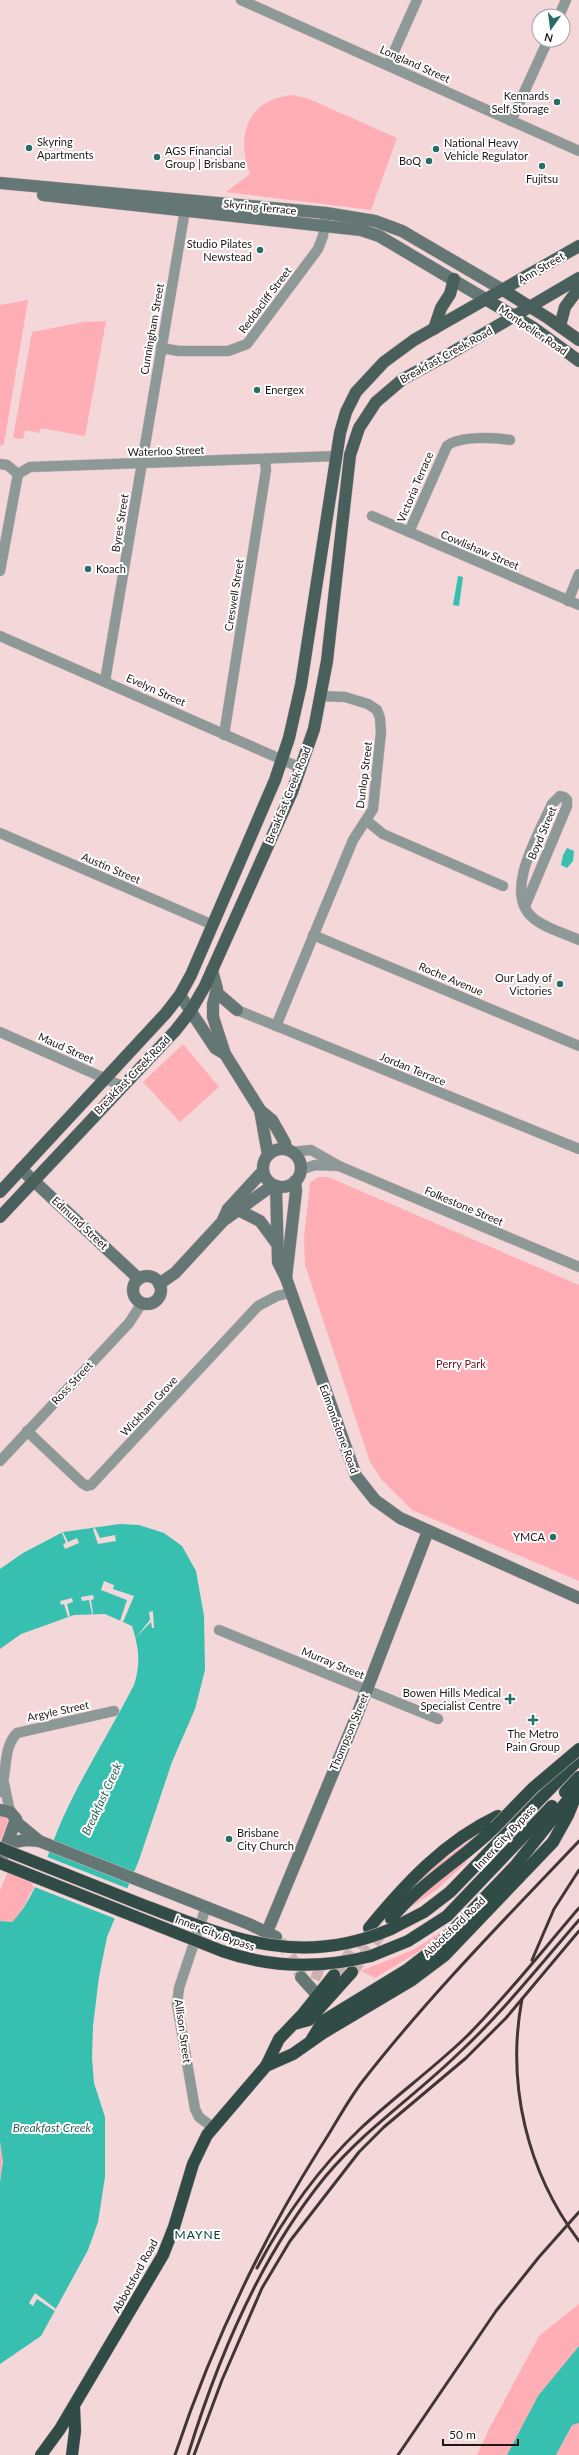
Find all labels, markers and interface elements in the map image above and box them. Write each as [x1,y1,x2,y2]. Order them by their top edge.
north arrow [531,8,571,48]
text: N [543,31,554,46]
street label: Longland Street [378,42,452,85]
place label: Kennards Self Storage [491,89,549,115]
marker: Kennards Self Storage [552,97,562,107]
place label: Skyring Apartments [37,135,94,161]
place label: National Heavy Vehicle Regulator [444,136,528,162]
marker: Skyring Apartments [24,143,34,153]
place label: AGS Financial Group | Brisbane [165,144,246,170]
marker: National Heavy Vehicle Regulator [431,144,441,154]
marker: AGS Financial Group | Brisbane [152,152,162,162]
place label: BoQ [399,154,421,167]
marker: BoQ [424,156,434,166]
marker: Fujitsu [537,161,547,171]
place label: Fujitsu [526,172,558,185]
street label: Skyring Terrace [223,196,297,217]
place label: Studio Pilates Newstead [187,237,252,263]
marker: Studio Pilates Newstead [255,245,265,255]
street label: Ann Street [515,249,566,286]
street label: Reddacliff Street [235,264,294,335]
street label: Cunningham Street [137,282,166,376]
street label: Montpelier Road [496,302,570,357]
street label: Breakfast Creek Road [397,324,494,385]
place label: Energex [265,383,304,396]
marker: Energex [252,385,262,395]
street label: Waterloo Street [127,443,205,458]
street label: Victoria Terrace [394,449,435,524]
street label: Byres Street [108,493,131,553]
street label: Cowlishaw Street [439,527,521,572]
street label: Creswell Street [221,558,246,632]
place label: Koach [96,562,126,575]
marker: Koach [83,564,93,574]
street label: Evelyn Street [124,671,188,708]
street label: Dunlop Street [353,741,374,809]
street label: Breakfast Creek Road [262,744,313,845]
street label: Boyd Street [525,804,559,861]
street label: Austin Street [80,849,143,886]
street label: Roche Avenue [417,959,486,998]
place label: Our Lady of Victories [495,971,552,997]
marker: Our Lady of Victories [555,979,565,989]
street label: Maud Street [36,1029,96,1066]
street label: Breakfast Creek Road [91,1033,172,1117]
street label: Jordan Terrace [378,1049,448,1088]
street label: Folkestone Street [423,1183,506,1228]
street label: Edmund Street [50,1193,111,1252]
park label: Perry Park [436,1357,486,1370]
street label: Ross Street [48,1358,95,1407]
street label: Wickham Grove [117,1373,180,1438]
street label: Edmondstone Road [317,1382,362,1475]
place label: YMCA [513,1530,546,1543]
marker: YMCA [548,1532,558,1542]
street label: Murray Street [300,1644,367,1681]
place label: Bowen Hills Medical Specialist Centre [403,1686,501,1712]
street label: Thompson Street [326,1691,371,1773]
marker: Bowen Hills Medical Specialist Centre [504,1693,516,1705]
street label: Argyle Street [26,1698,90,1723]
marker: The Metro Pain Group [527,1714,539,1726]
place label: The Metro Pain Group [506,1727,560,1753]
water label: Breakfast Creek [78,1760,125,1838]
street label: Inner City Bypass [471,1801,538,1872]
place label: Brisbane City Church [237,1826,294,1852]
marker: Brisbane City Church [224,1834,234,1844]
street label: Abbotsford Road [420,1894,488,1960]
street label: Inner City Bypass [174,1912,257,1953]
street label: Allison Street [173,1998,194,2064]
water label: Breakfast Creek [13,2120,92,2135]
district label: MAYNE [174,2227,222,2242]
street label: Abbotsford Road [109,2237,160,2315]
scale bar [443,2421,518,2447]
text: 50 m [449,2427,476,2442]

